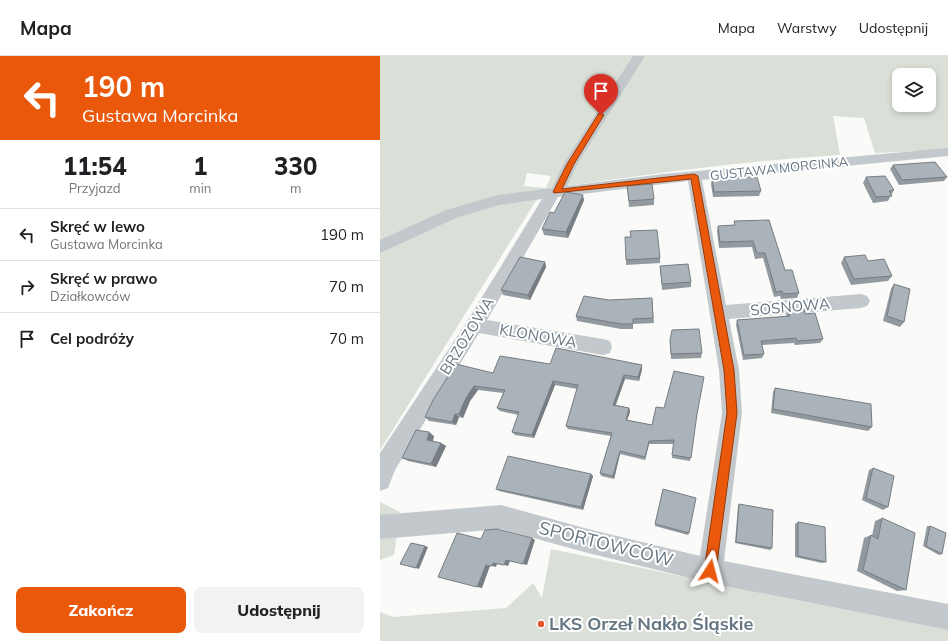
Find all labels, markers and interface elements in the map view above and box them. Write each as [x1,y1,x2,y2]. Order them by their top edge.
text: Mapa [20,16,72,40]
text: Mapa [718,19,755,37]
text: Warstwy [777,19,837,37]
text: Udostępnij [859,19,928,37]
map controls [892,68,936,112]
button: layers [892,68,936,112]
text: 190 m [82,69,165,104]
icon: left [16,72,68,124]
pin [584,74,618,115]
icon: arrive [590,80,612,102]
text: Gustawa Morcinka [82,104,238,127]
text: 11:54 [63,151,127,181]
text: 1 [193,151,208,181]
text: 330 [274,151,317,181]
street label: GUSTAWA MORCINKA [709,153,849,183]
text: Przyjazd [69,180,121,196]
text: min [189,180,211,196]
text: m [290,180,301,196]
text: Skręć w lewo [50,217,145,236]
icon: left [16,224,38,246]
text: 190 m [320,225,364,244]
text: Gustawa Morcinka [50,236,163,252]
text: Skręć w prawo [50,269,157,288]
icon: right [16,276,38,298]
text: 70 m [329,277,364,296]
text: Działkowców [50,288,130,304]
street label: BRZOZOWA [435,294,498,378]
street label: SOSNOWA [749,294,830,319]
street label: KLONOWA [498,319,578,352]
icon: arrive [16,328,38,350]
text: Cel podróży [50,329,134,348]
text: 70 m [329,329,364,348]
street label: SPORTOWCÓW [537,516,676,571]
position arrow [689,550,731,592]
button: Zakończ [16,587,186,633]
button: Udostępnij [194,587,364,633]
place label: LKS Orzeł Nakło Śląskie [549,612,753,635]
marker: LKS Orzeł Nakło Śląskie [536,619,546,629]

